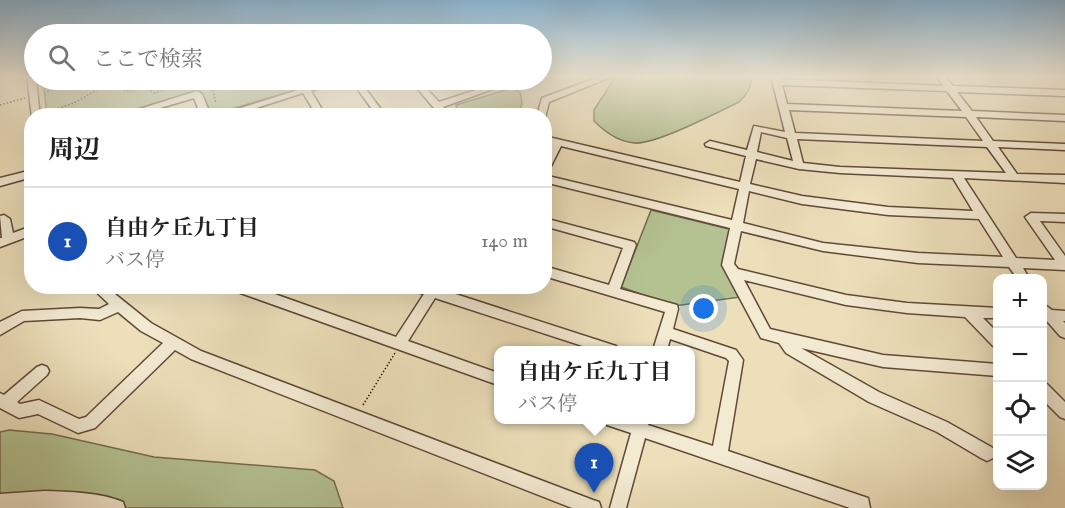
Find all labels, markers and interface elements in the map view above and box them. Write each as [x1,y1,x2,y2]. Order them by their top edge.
search box [24,24,552,90]
icon: search [45,41,78,74]
text: ここで検索 [93,46,203,74]
text: 周辺 [48,134,100,167]
text: 自由ケ丘九丁目 [105,215,259,243]
text: 1 [64,229,71,254]
text: 140 m [481,229,528,254]
text: バス停 [105,248,165,273]
map controls [993,274,1047,490]
button: + [993,274,1047,328]
your location [689,294,718,323]
button: − [993,328,1047,382]
popup [494,346,695,424]
text: 自由ケ丘九丁目 [517,359,672,387]
button: locate [993,382,1047,436]
text: バス停 [517,392,577,417]
button: layers [993,436,1047,490]
pin: 1 [574,444,614,493]

